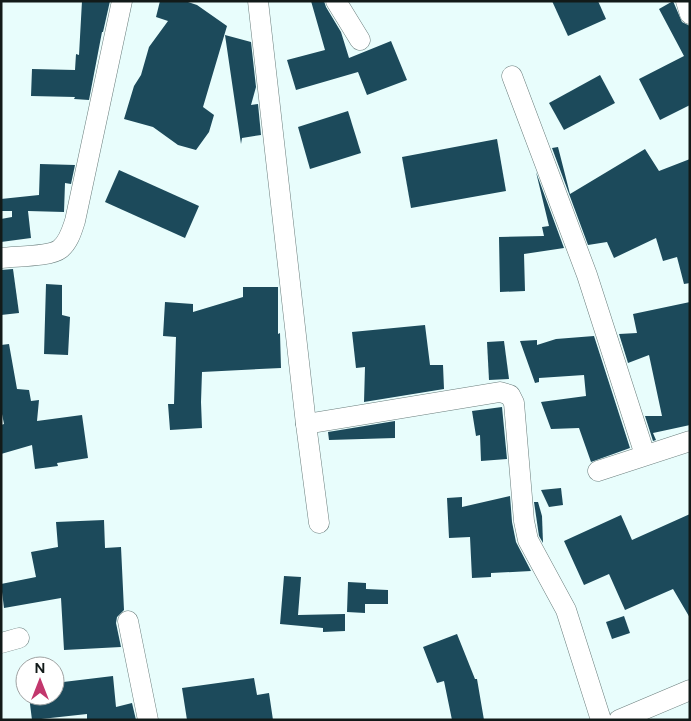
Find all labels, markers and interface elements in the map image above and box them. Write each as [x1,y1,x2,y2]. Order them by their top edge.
north arrow [15,656,65,706]
text: N [35,660,45,677]

